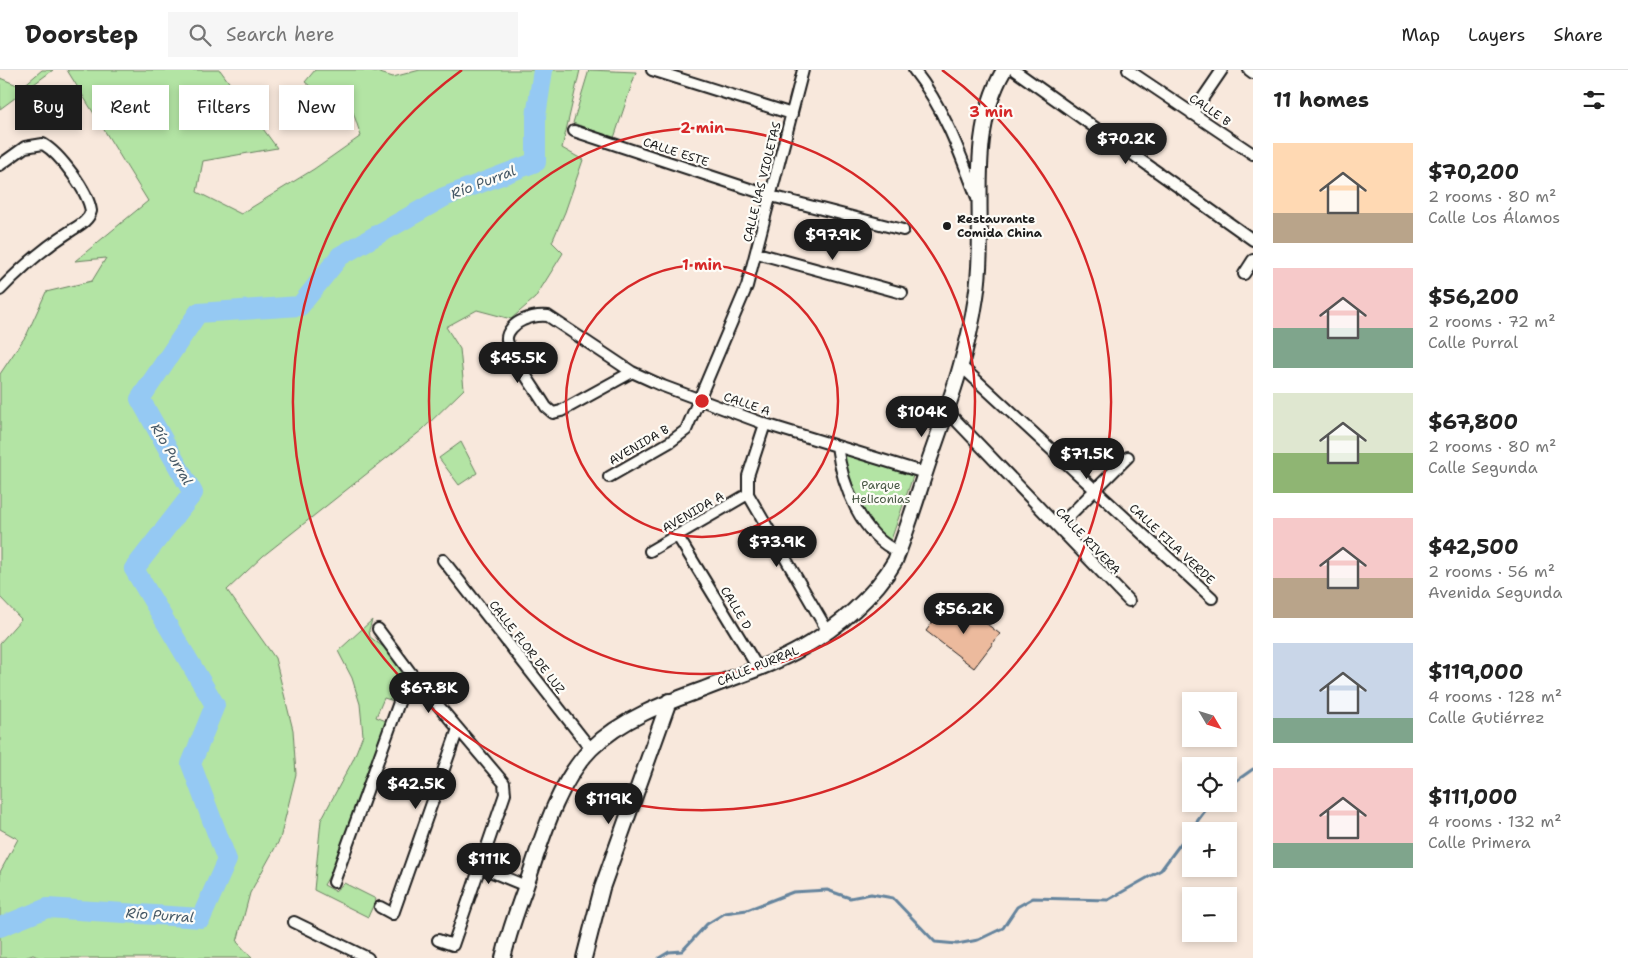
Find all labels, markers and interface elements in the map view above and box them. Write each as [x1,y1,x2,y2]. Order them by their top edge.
search box [168,12,518,57]
text: Doorstep [25,19,138,51]
icon: search [186,21,214,49]
text: Search here [226,22,335,47]
text: Map [1402,23,1440,47]
text: Layers [1468,23,1525,47]
text: Share [1553,23,1603,47]
chip: Buy [15,85,82,130]
chip: Rent [92,85,169,130]
chip: Filters [179,85,269,130]
chip: New [279,85,354,130]
text: 11 homes [1273,86,1369,114]
icon: filters [1580,86,1608,114]
street label: CALLE B [1186,90,1234,130]
text: 3 min [969,102,1013,122]
text: 2 min [680,118,724,138]
street label: CALLE LAS VIOLETAS [739,120,785,244]
pin: $70.2K [1085,122,1167,165]
text: $70.2K [1097,128,1155,149]
street label: CALLE ESTE [641,134,711,170]
text: $70,200 [1428,158,1519,186]
water label: Río Purral [448,161,518,203]
icon: home [1313,163,1373,223]
text: 2 rooms · 80 m² [1428,186,1556,207]
text: Calle Los Álamos [1428,207,1560,228]
place label: Restaurante Comida China [957,211,1043,241]
pin: $97.9K [792,218,874,261]
marker: Restaurante Comida China [941,220,953,232]
text: $97.9K [805,224,861,245]
text: 1 min [682,255,722,275]
text: $56,200 [1428,283,1519,311]
icon: home [1313,288,1373,348]
text: 2 rooms · 72 m² [1428,311,1556,332]
text: Calle Purral [1428,332,1518,353]
pin: $45.5K [477,342,559,384]
text: $45.5K [490,347,546,368]
street label: CALLE A [721,389,773,420]
centre of rings [693,392,711,410]
pin: $104K [887,396,957,438]
text: $104K [897,401,947,422]
text: $67,800 [1428,408,1518,436]
icon: home [1313,413,1373,473]
water label: Río Purral [147,420,197,488]
street label: AVENIDA B [606,421,672,469]
text: 2 rooms · 80 m² [1428,436,1556,457]
pin: $71.5K [1046,438,1128,480]
text: $71.5K [1060,443,1114,464]
text: Calle Segunda [1428,457,1538,478]
park label: Parque Heliconias [852,477,911,507]
street label: AVENIDA A [659,488,727,536]
street label: CALLE FILA VERDE [1126,500,1218,588]
street label: CALLE RIVERA [1052,504,1124,578]
pin: $73.9K [736,526,818,568]
text: $73.9K [749,531,805,552]
text: $42,500 [1428,533,1519,561]
icon: home [1313,538,1373,598]
text: 2 rooms · 56 m² [1428,561,1555,582]
text: Avenida Segunda [1428,582,1562,603]
street label: CALLE D [717,583,755,633]
pin: $56.2K [923,592,1005,635]
street label: CALLE FLOR DE LUZ [486,597,568,697]
text: $56.2K [935,598,993,619]
street label: CALLE PURRAL [715,642,802,690]
text: $119,000 [1428,658,1523,686]
icon: home [1313,663,1373,723]
pin: $67.8K [388,672,470,714]
text: $67.8K [400,677,458,698]
text: 4 rooms · 128 m² [1428,686,1562,707]
north arrow [1182,692,1238,748]
map controls [1182,692,1237,942]
text: Calle Gutiérrez [1428,707,1545,728]
button: locate [1182,757,1237,812]
pin: $42.5K [375,768,457,810]
text: $42.5K [387,773,445,794]
pin: $119K [574,782,644,825]
text: $111,000 [1428,783,1518,811]
text: $119K [586,788,632,809]
icon: home [1313,788,1373,848]
text: 4 rooms · 132 m² [1428,811,1562,832]
button: + [1182,822,1237,877]
text: Calle Primera [1428,832,1531,853]
pin: $111K [454,842,524,885]
text: $111K [468,848,510,869]
button: − [1182,887,1237,942]
water label: Río Purral [125,904,195,926]

